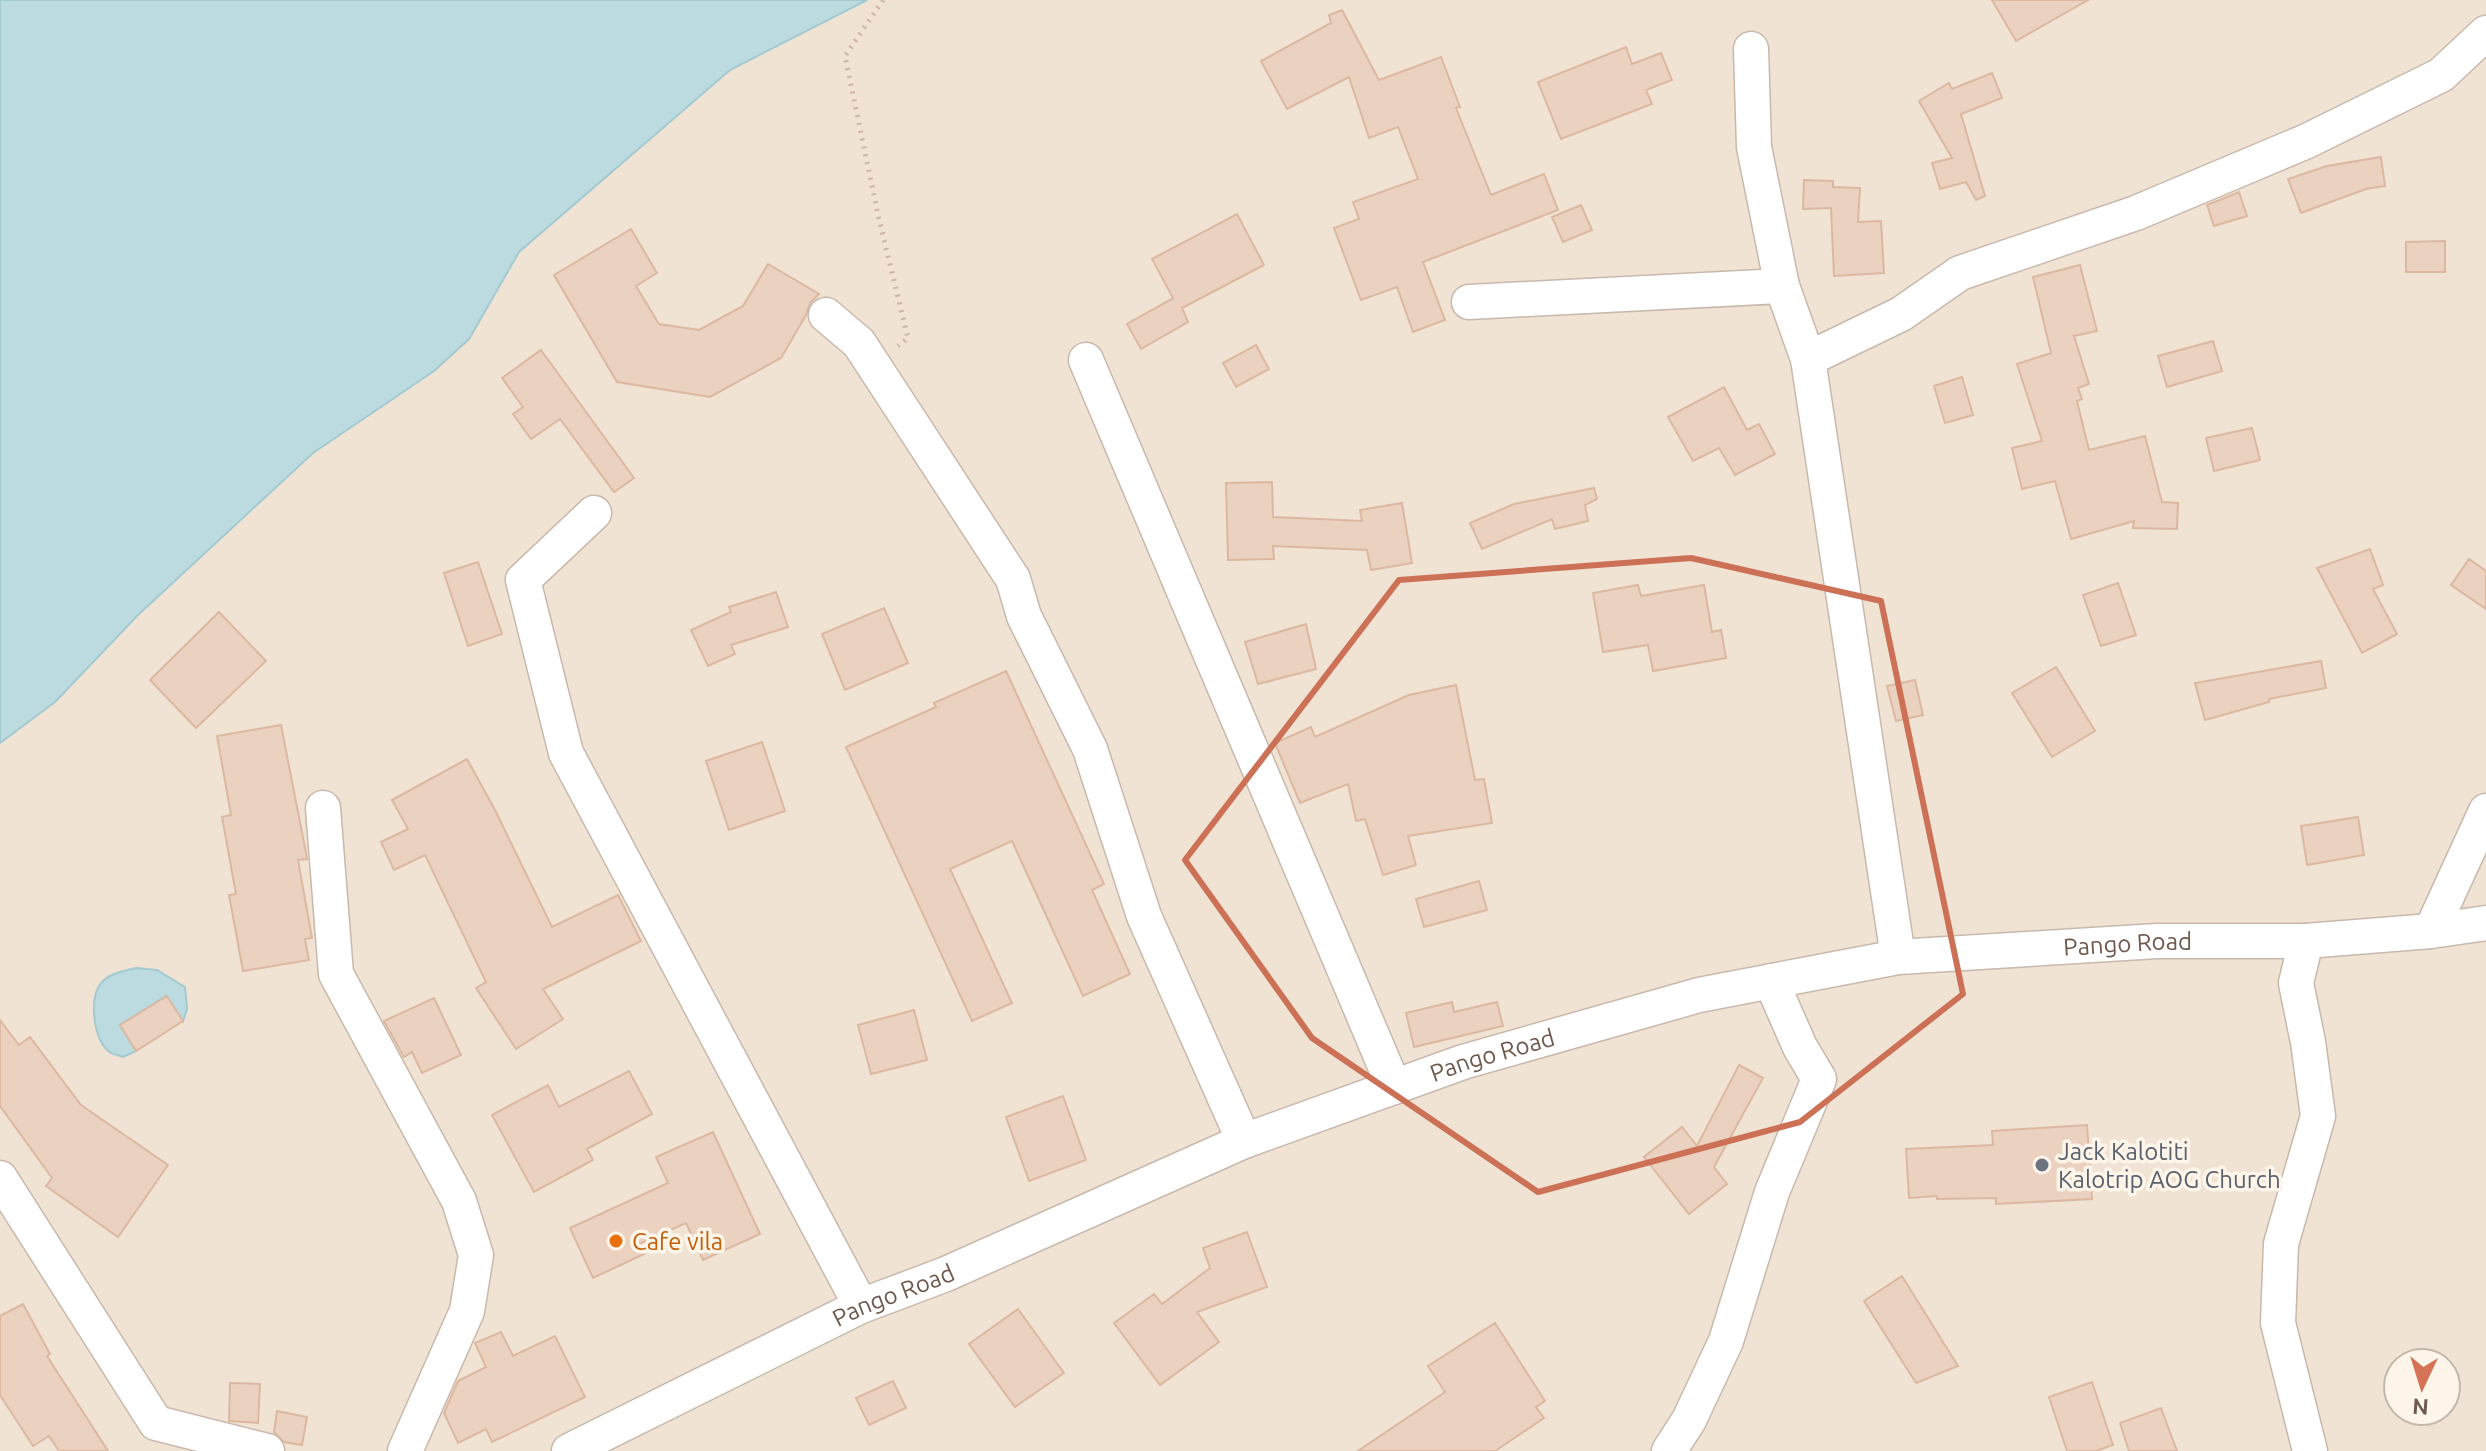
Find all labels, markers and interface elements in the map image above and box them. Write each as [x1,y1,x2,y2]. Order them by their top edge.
street label: Pango Road [2062,928,2192,960]
street label: Pango Road [1426,1023,1558,1086]
place label: Jack Kalotiti Kalotrip AOG Church [2058,1138,2281,1193]
marker: Jack Kalotiti Kalotrip AOG Church [2033,1156,2051,1174]
place label: Cafe vila [632,1228,723,1255]
marker: Cafe vila [607,1232,625,1250]
street label: Pango Road [828,1259,958,1332]
north arrow [2382,1347,2462,1427]
text: N [2412,1394,2430,1420]

